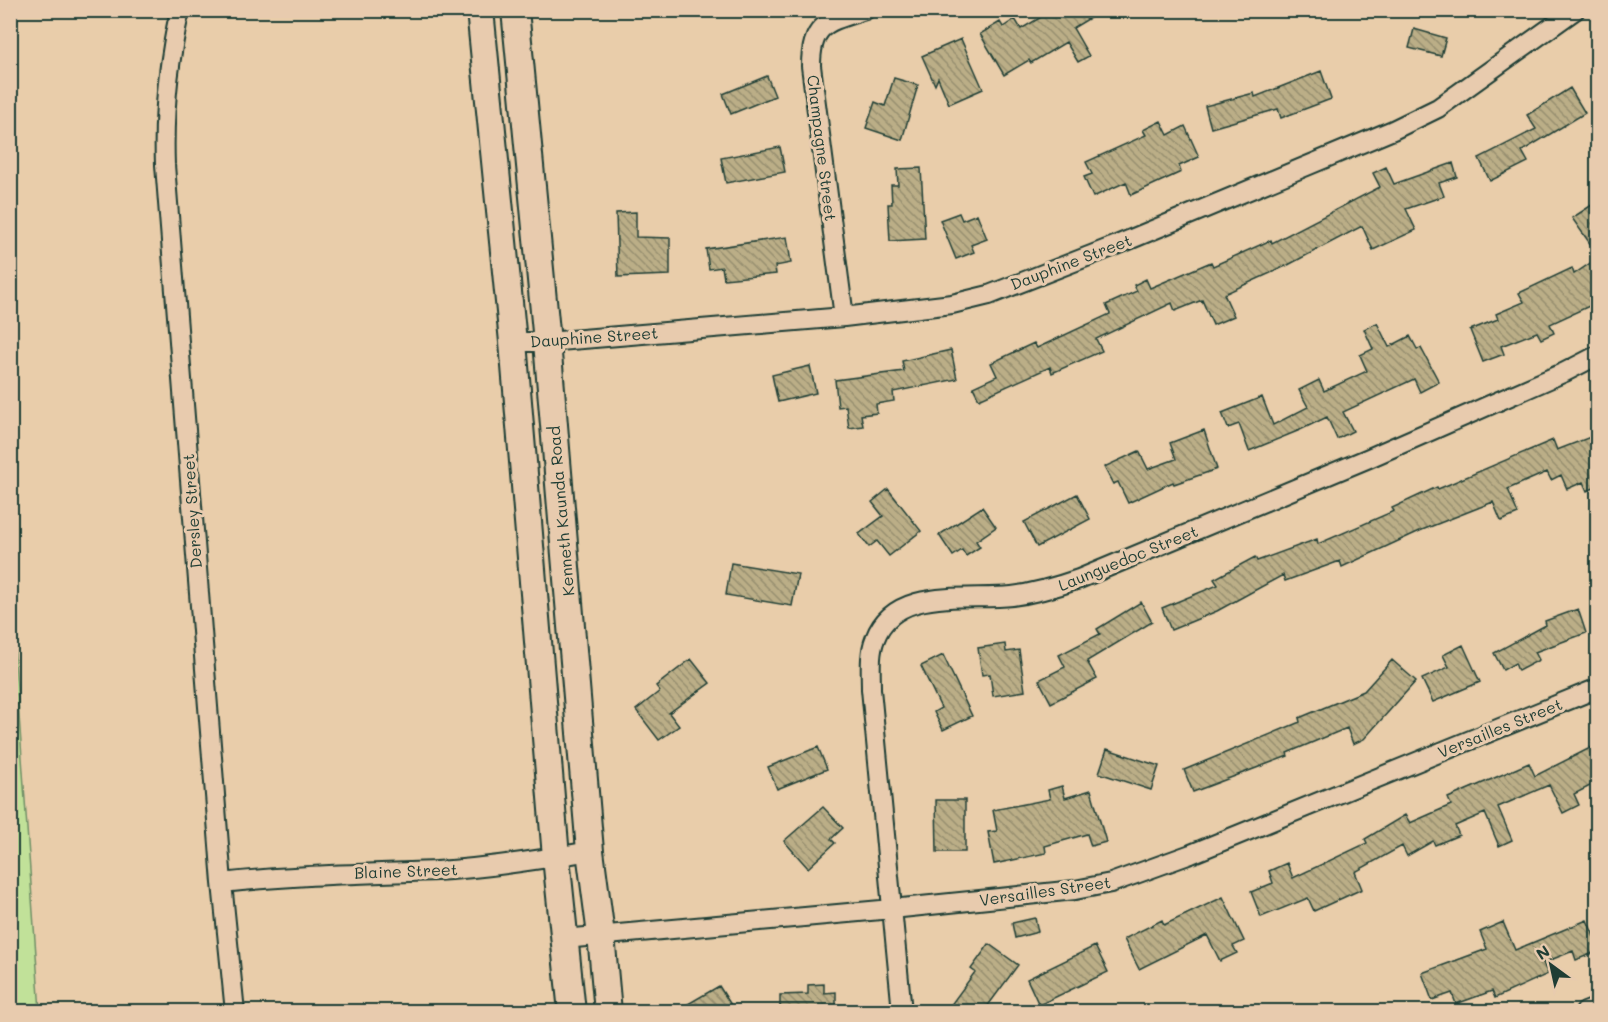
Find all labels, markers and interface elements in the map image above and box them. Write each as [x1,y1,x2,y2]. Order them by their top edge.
street label: Champagne Street [803,74,842,222]
street label: Dauphine Street [1007,229,1134,294]
street label: Dauphine Street [529,322,659,351]
street label: Kenneth Kaunda Road [543,425,578,597]
street label: Dersley Street [177,453,206,569]
street label: Launguedoc Street [1055,520,1201,595]
street label: Versailles Street [1434,693,1565,762]
street label: Blaine Street [354,858,458,883]
street label: Versailles Street [978,871,1112,910]
north arrow [1521,935,1581,995]
text: N [1532,940,1553,964]

